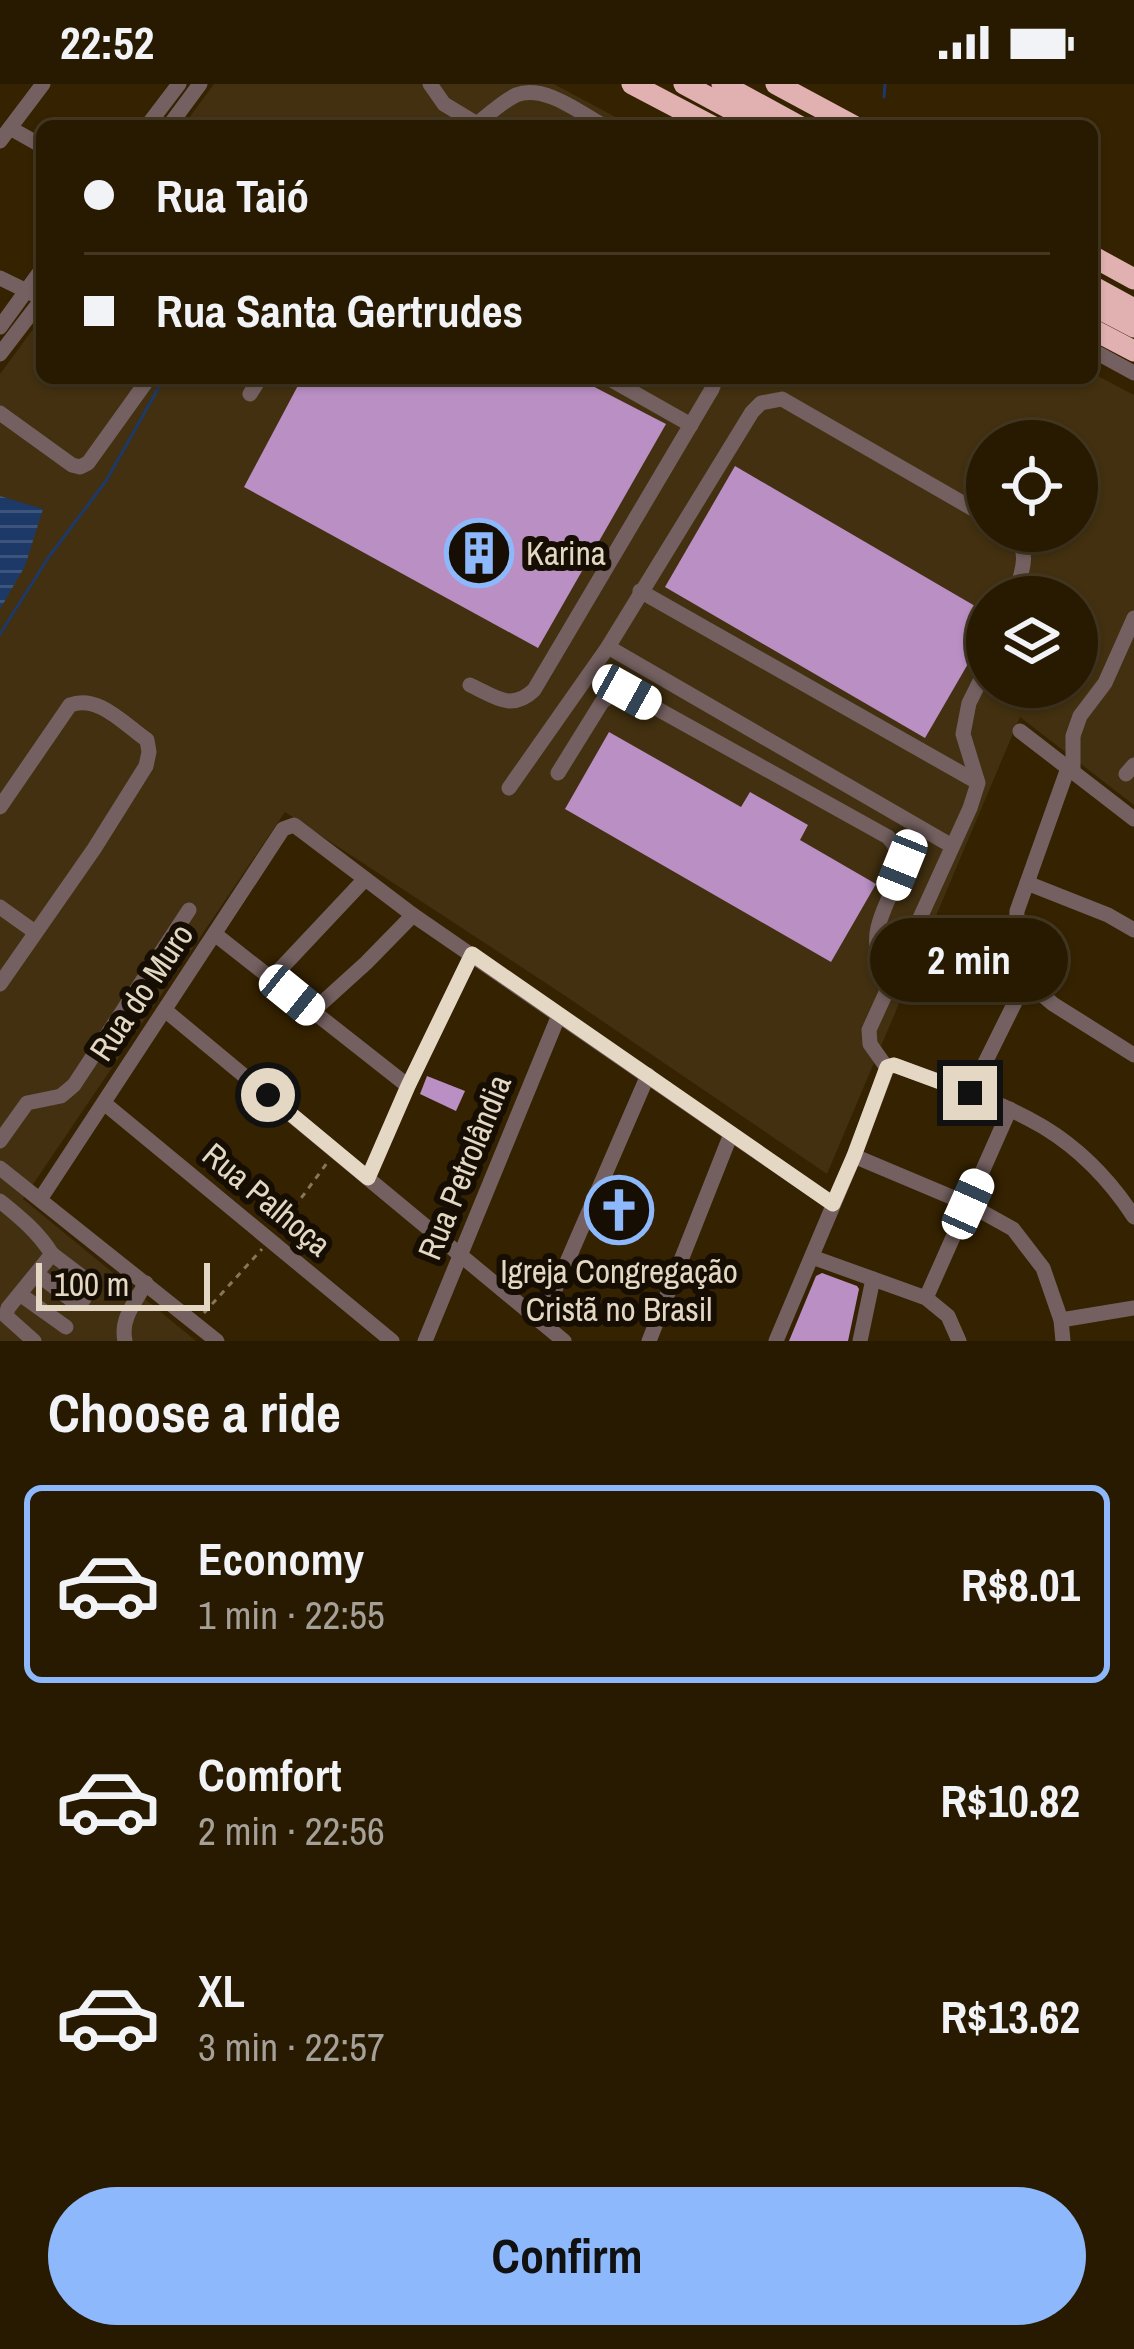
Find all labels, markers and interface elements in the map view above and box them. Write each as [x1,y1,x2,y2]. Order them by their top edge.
text: 22:52 [60,12,154,73]
text: Rua Taió [156,165,309,226]
text: Rua Santa Gertrudes [156,280,523,341]
map controls [966,420,1098,708]
button: locate [966,420,1098,552]
building icon: Karina [444,518,514,588]
place label: Karina [526,531,606,575]
button: layers [966,576,1098,708]
car [587,659,667,725]
car [872,825,932,905]
street label: Rua do Muro [79,915,203,1069]
callout: 2 min [871,919,1069,1003]
text: 2 min [927,934,1011,986]
car [253,958,331,1032]
route end [943,1066,997,1120]
route start [241,1068,295,1122]
street label: Rua Petrolândia [407,1068,521,1266]
street label: Rua Palhoça [194,1132,340,1266]
car [937,1164,999,1244]
church icon: Igreja Congregação Cristã no Brasil [584,1175,654,1245]
place label: Igreja Congregação Cristã no Brasil [500,1249,738,1331]
scale bar [36,1257,210,1310]
text: 100 m [54,1262,129,1306]
text: Choose a ride [48,1376,341,1449]
text: Economy [198,1528,364,1589]
icon: car [54,1530,162,1638]
text: R$8.01 [961,1554,1080,1615]
text: 1 min · 22:55 [198,1589,385,1641]
text: Comfort [198,1744,341,1805]
icon: car [54,1746,162,1854]
text: R$10.82 [940,1770,1080,1831]
text: 2 min · 22:56 [198,1805,385,1857]
text: XL [198,1960,245,2021]
icon: car [54,1962,162,2070]
text: R$13.62 [940,1986,1080,2047]
text: 3 min · 22:57 [198,2021,385,2073]
button: Confirm [48,2187,1086,2325]

